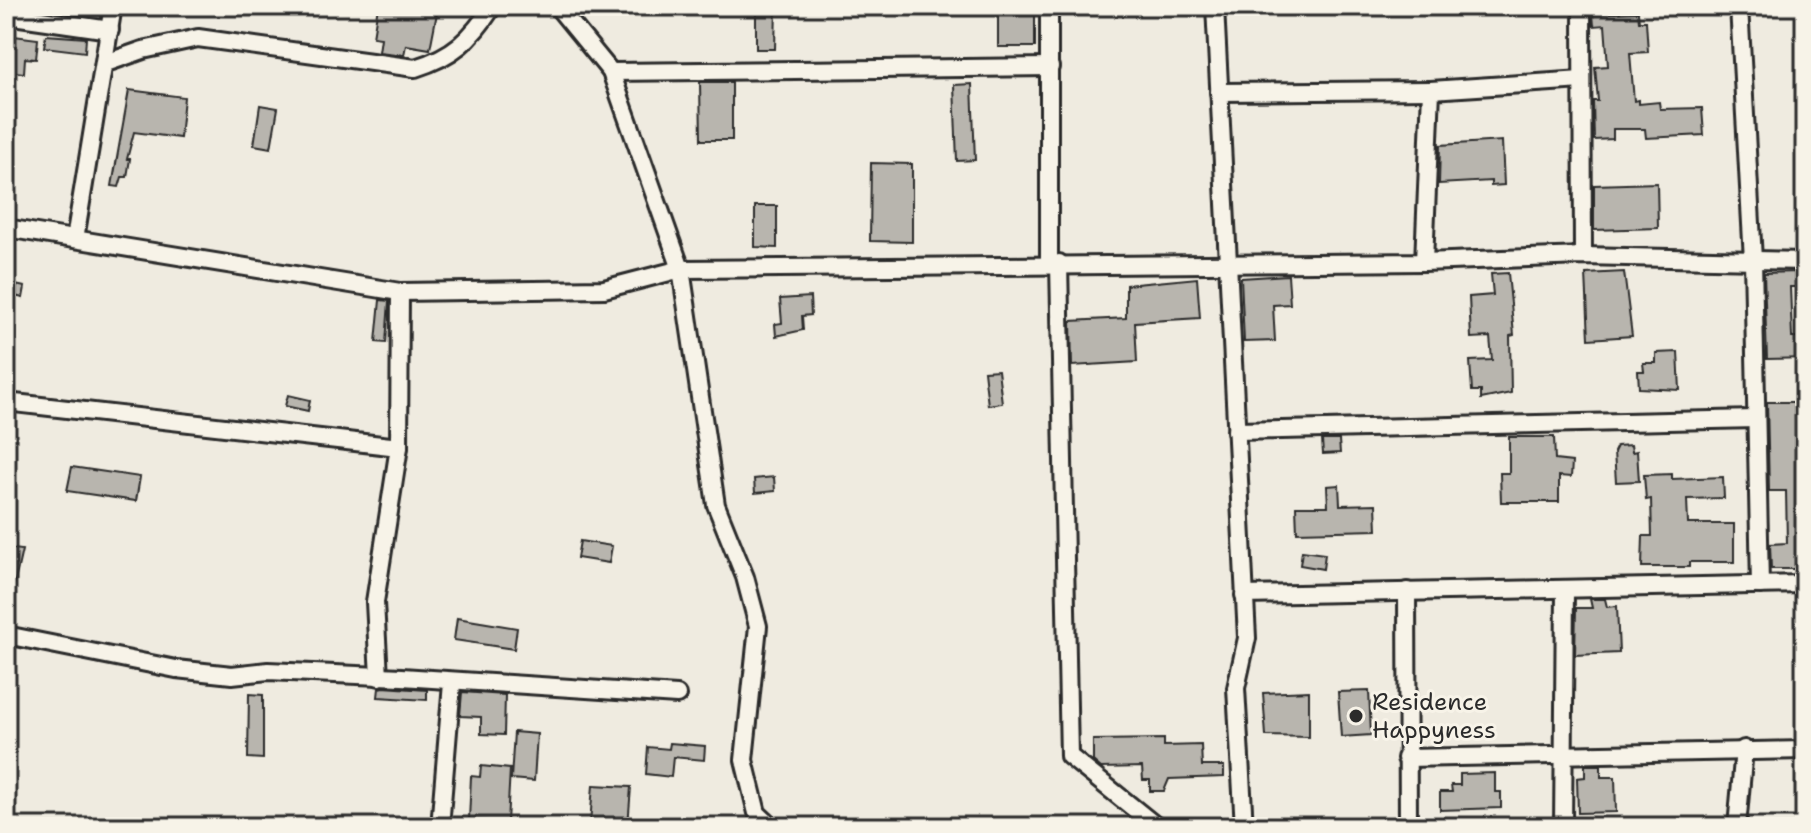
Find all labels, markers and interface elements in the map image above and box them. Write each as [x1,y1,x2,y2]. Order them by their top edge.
place label: Residence Happyness [1372,686,1496,746]
marker: Residence Happyness [1347,707,1365,725]

